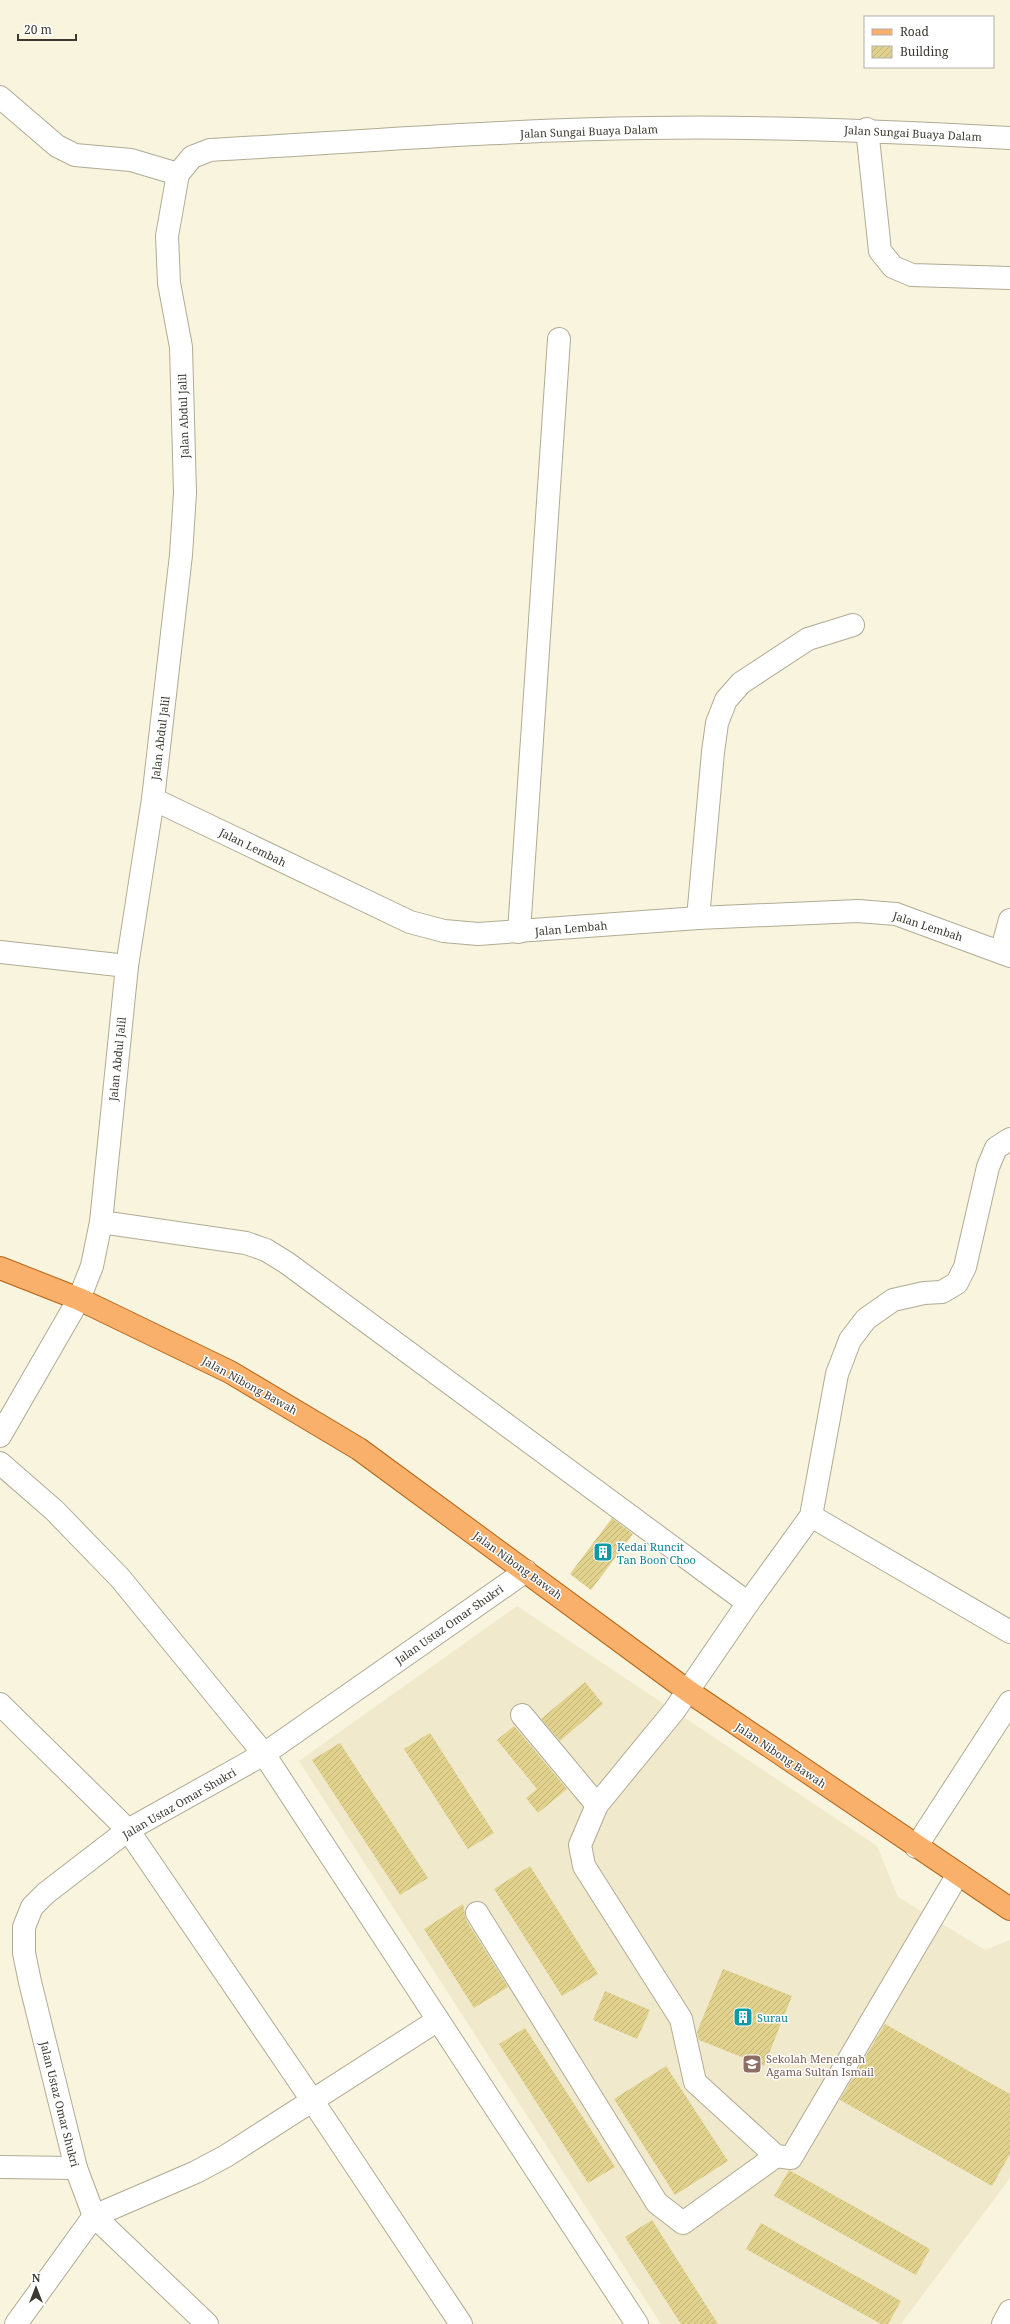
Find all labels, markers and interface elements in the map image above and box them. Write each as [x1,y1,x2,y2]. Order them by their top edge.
scale bar [18,16,76,42]
legend [864,16,994,68]
text: 20 m [24,21,52,38]
text: Road [900,23,930,40]
text: Building [900,43,949,60]
street label: Jalan Sungai Buaya Dalam [519,121,659,141]
street label: Jalan Sungai Buaya Dalam [843,122,983,144]
street label: Jalan Abdul Jalil [174,373,192,460]
street label: Jalan Abdul Jalil [147,694,173,782]
street label: Jalan Lembah [216,824,289,870]
street label: Jalan Lembah [890,907,965,944]
street label: Jalan Lembah [533,917,608,939]
street label: Jalan Abdul Jalil [105,1016,129,1103]
street label: Jalan Nibong Bawah [199,1352,300,1417]
street label: Jalan Nibong Bawah [470,1527,566,1602]
place label: Kedai Runcit Tan Boon Choo [617,1539,696,1567]
building icon: Kedai Runcit Tan Boon Choo [592,1541,614,1563]
street label: Jalan Ustaz Omar Shukri [391,1581,507,1668]
street label: Jalan Nibong Bawah [732,1718,829,1791]
street label: Jalan Ustaz Omar Shukri [119,1764,239,1842]
building icon: Surau [732,2006,754,2028]
place label: Surau [757,2010,788,2025]
street label: Jalan Ustaz Omar Shukri [37,2039,83,2169]
place label: Sekolah Menengah Agama Sultan Ismail [766,2051,875,2079]
school or university icon: Sekolah Menengah Agama Sultan Ismail [741,2053,763,2075]
north arrow [16,2268,56,2308]
text: N [32,2270,41,2285]

